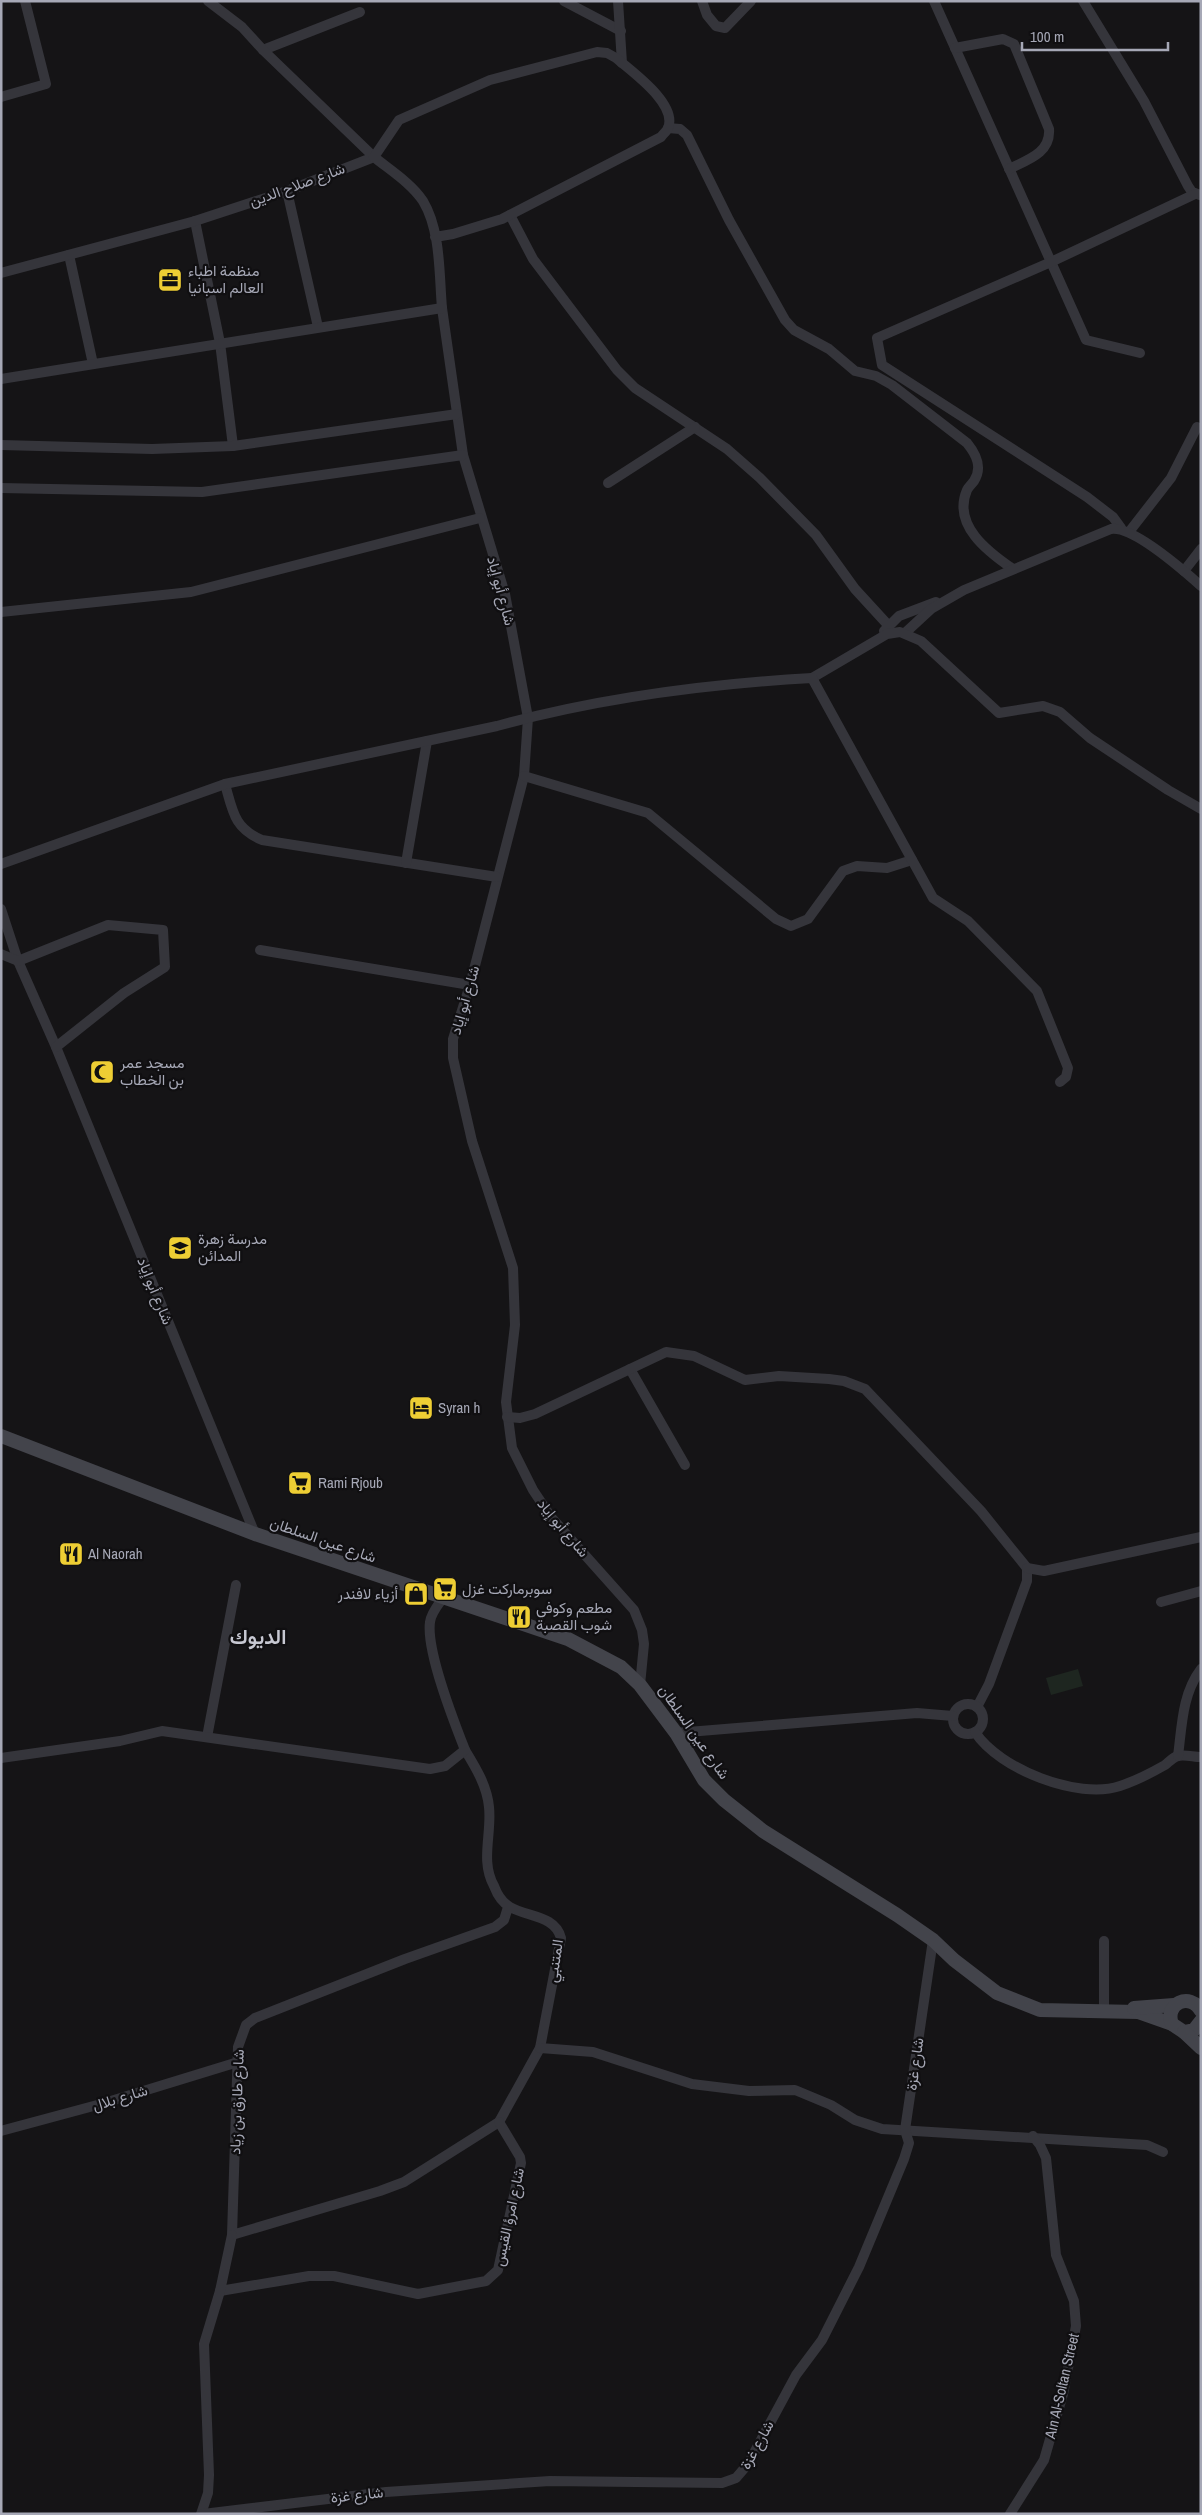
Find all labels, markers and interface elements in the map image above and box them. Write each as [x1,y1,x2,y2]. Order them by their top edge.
scale bar [1022,20,1168,52]
text: 100 m [1030,26,1064,47]
street label: شارع صلاح الدين [246,157,348,213]
place label: منظمة اطباء العالم اسبانيا [188,260,264,298]
office icon: منظمة اطباء العالم اسبانيا [157,267,183,293]
street label: شارع أبو إياد [481,554,521,628]
street label: شارع أبو إياد [445,963,485,1037]
place label: مسجد عمر بن الخطاب [119,1052,185,1090]
mosque icon: مسجد عمر بن الخطاب [89,1059,115,1085]
place label: مدرسة زهرة المدائن [198,1228,267,1266]
school or university icon: مدرسة زهرة المدائن [167,1235,193,1261]
street label: شارع أبو إياد [132,1254,179,1328]
hotel icon: Syran h [408,1395,434,1421]
place label: Syran h [438,1397,480,1418]
supermarket icon: Rami Rjoub [287,1470,313,1496]
place label: Rami Rjoub [318,1472,383,1493]
street label: شارع أبو إياد [532,1494,594,1562]
street label: شارع عين السلطان [267,1512,379,1569]
restaurant icon: Al Naorah [58,1541,84,1567]
place label: Al Naorah [87,1543,143,1564]
supermarket icon: سوبرماركت غزل [432,1576,458,1602]
place label: سوبرماركت غزل [462,1578,552,1599]
shop icon: أزياء لافندر [403,1581,429,1607]
place label: أزياء لافندر [337,1583,399,1604]
place label: مطعم وكوفي شوب القصبة [536,1597,612,1635]
restaurant icon: مطعم وكوفي شوب القصبة [506,1604,532,1630]
district label: الديوك [230,1623,286,1650]
street label: شارع عين السلطان [653,1680,735,1784]
street label: المتنبي [541,1938,571,1984]
street label: شارع غزة [900,2036,930,2092]
street label: شارع طارق بن زياد [224,2049,250,2155]
street label: شارع بلال [90,2079,150,2117]
street label: شارع امرؤ القيس [488,2166,530,2268]
street label: Ain Al-Soltan Street [1039,2331,1084,2442]
street label: شارع غزة [735,2416,780,2474]
street label: شارع غزة [329,2481,385,2509]

